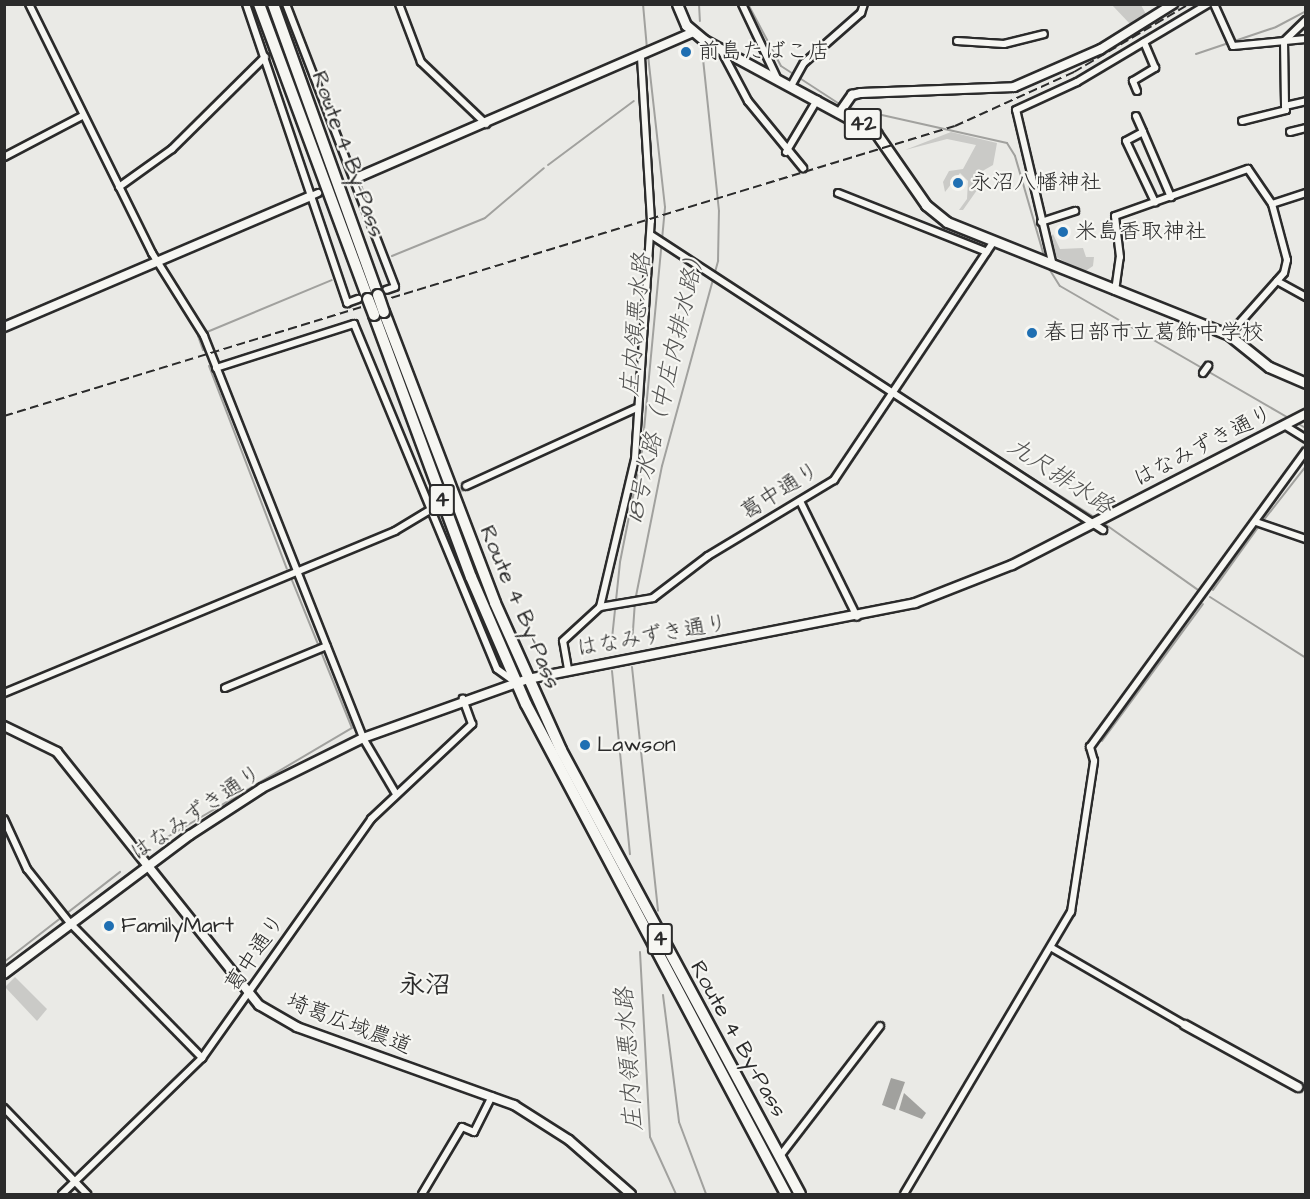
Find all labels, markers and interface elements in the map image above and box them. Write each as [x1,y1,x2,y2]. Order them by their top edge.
place label: 前島たばこ店 [698,39,830,65]
marker: 前島たばこ店 [679,45,693,59]
street label: Route 4 By-Pass [306,68,390,240]
road number: 42 [844,106,882,142]
place label: 永沼八幡神社 [970,170,1102,196]
marker: 永沼八幡神社 [951,176,965,190]
place label: 米島香取神社 [1075,219,1207,245]
marker: 米島香取神社 [1056,225,1070,239]
water label: 18号水路（中庄内排水路） [621,243,713,525]
water label: 庄内領悪水路 [616,252,658,398]
place label: 春日部市立葛飾中学校 [1044,320,1264,346]
marker: 春日部市立葛飾中学校 [1025,326,1039,340]
street label: はなみずき通り [1128,399,1278,493]
water label: 九尺排水路 [1002,432,1118,522]
street label: 葛中通り [736,456,824,526]
road number: 4 [428,482,456,518]
street label: Route 4 By-Pass [474,522,566,692]
street label: はなみずき通り [574,610,730,662]
place label: Lawson [597,732,676,758]
marker: Lawson [578,738,592,752]
street label: はなみずき通り [125,759,267,867]
street label: 葛中通り [219,909,291,997]
place label: FamilyMart [121,913,234,939]
marker: FamilyMart [102,919,116,933]
road number: 4 [646,921,674,957]
street label: Route 4 By-Pass [684,956,792,1122]
district label: 永沼 [399,970,451,1002]
water label: 庄内領悪水路 [611,986,649,1132]
street label: 埼葛広域農道 [283,988,415,1060]

